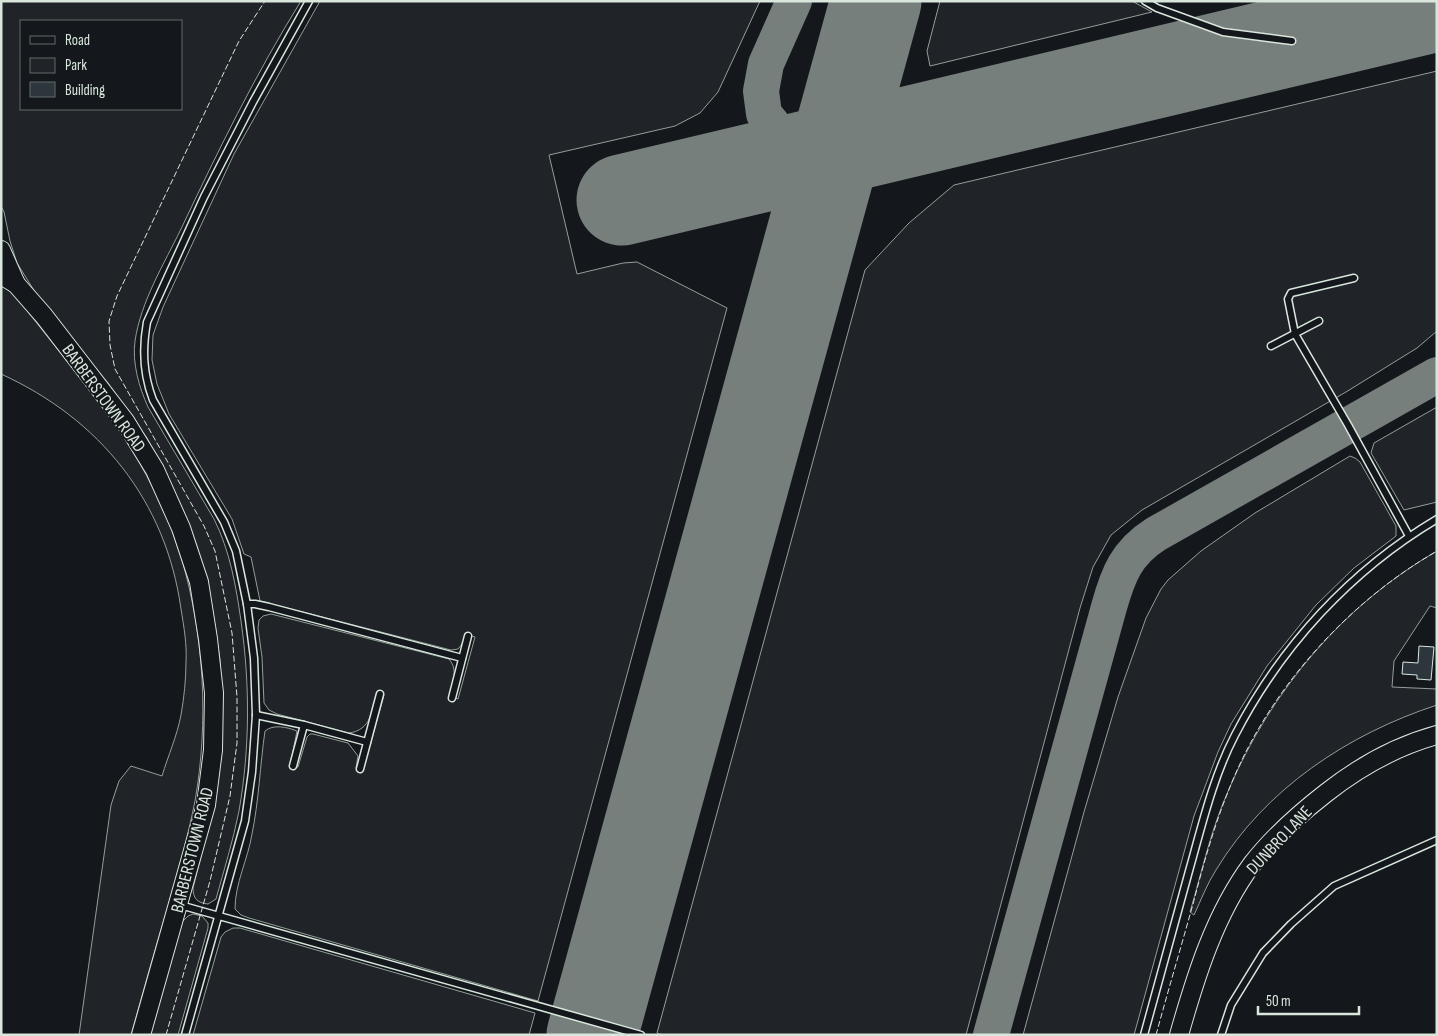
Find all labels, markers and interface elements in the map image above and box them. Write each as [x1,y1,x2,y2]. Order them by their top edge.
legend [20,20,182,110]
text: Road [65,31,90,50]
text: Park [65,56,87,75]
text: Building [65,81,105,100]
street label: BARBERSTOWN ROAD [57,340,150,456]
street label: BARBERSTOWN ROAD [167,785,218,915]
street label: DUNBRO LANE [1242,802,1316,879]
scale bar [1258,984,1359,1016]
text: 50 m [1266,992,1291,1011]

